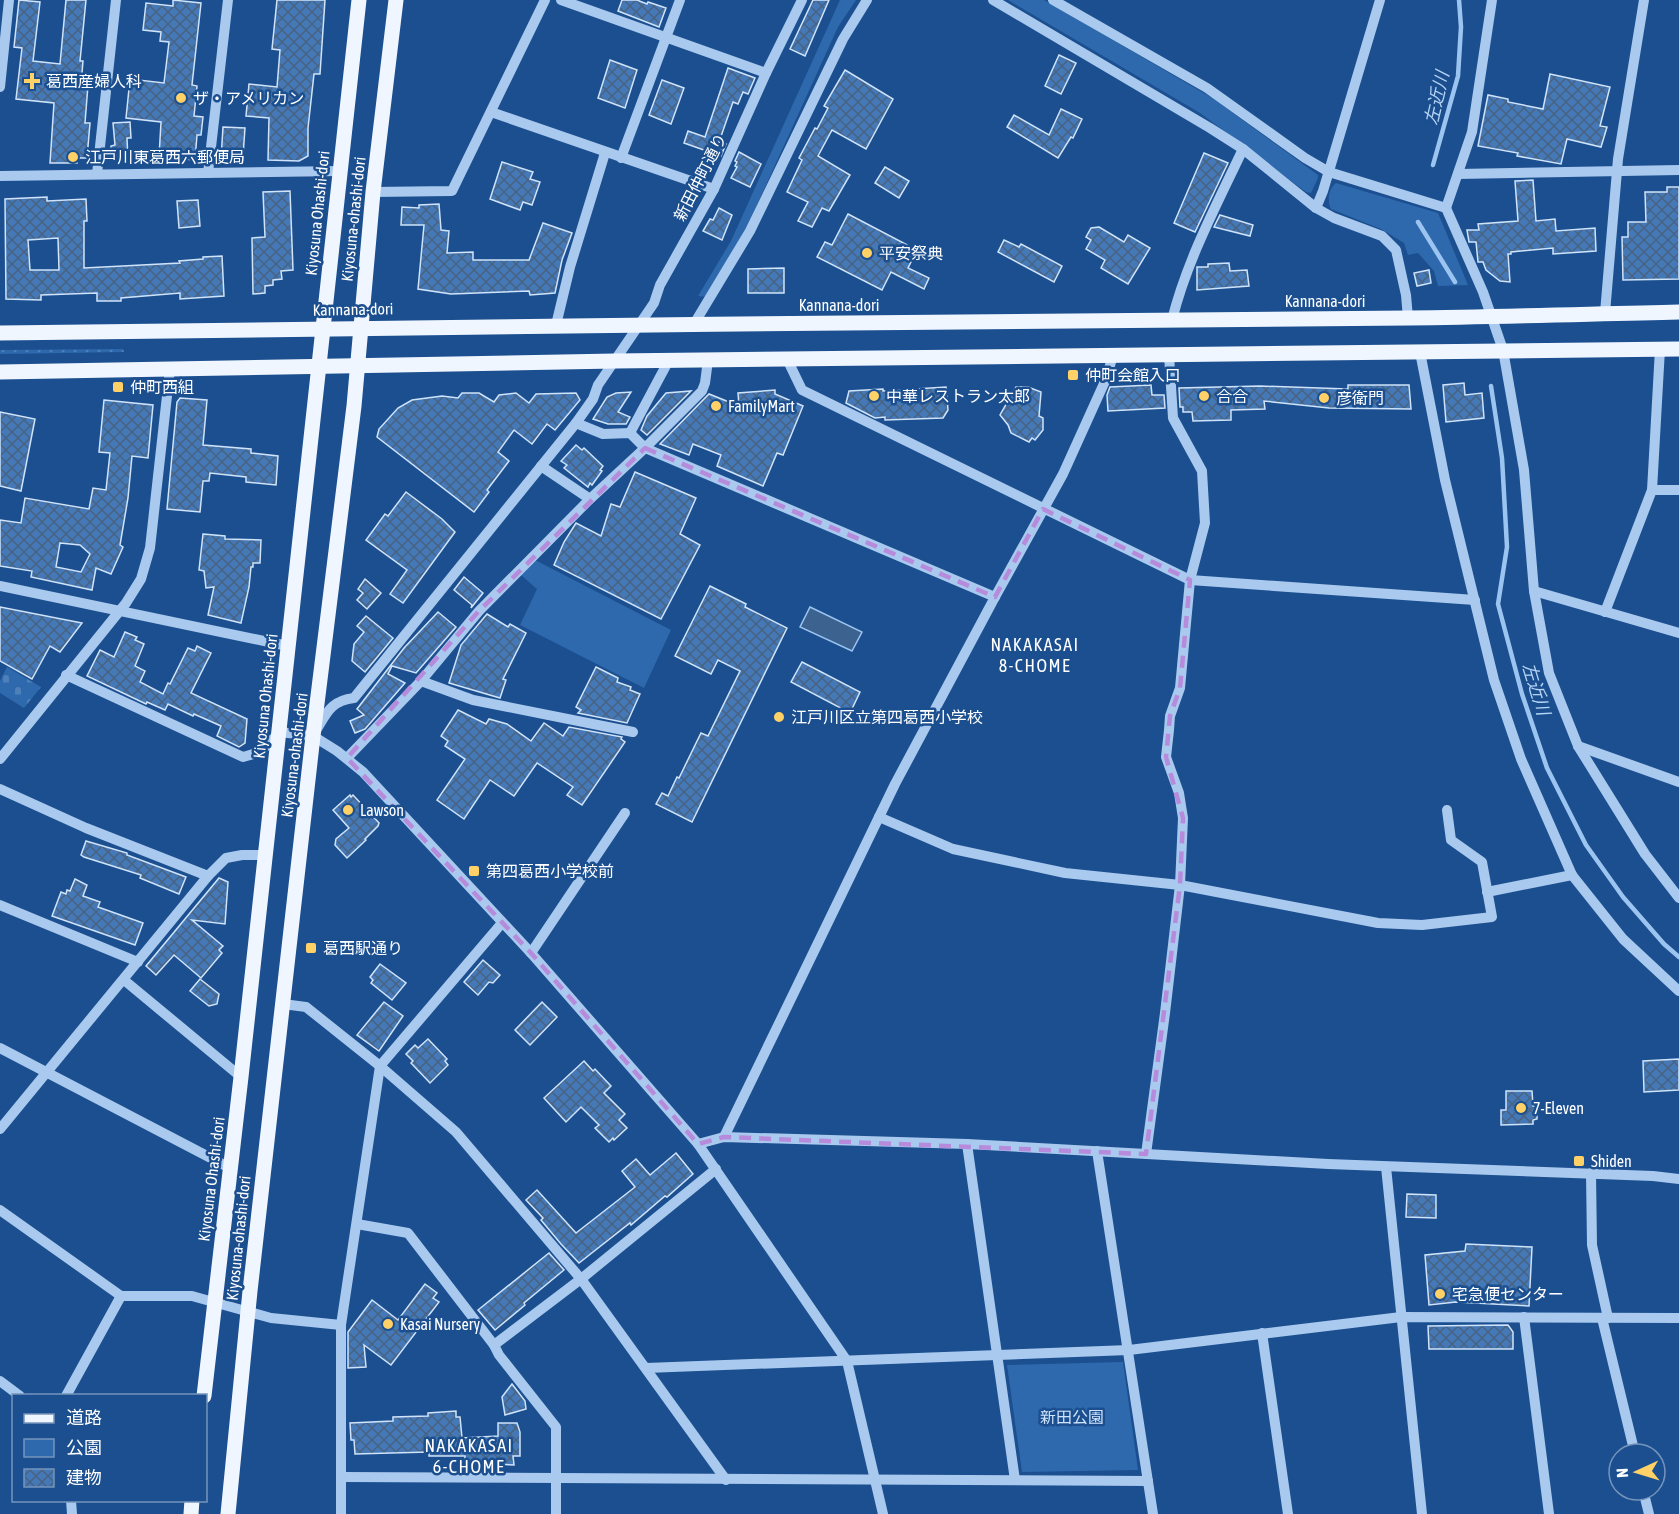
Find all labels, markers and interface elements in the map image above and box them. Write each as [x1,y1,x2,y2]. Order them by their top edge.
water label: 左近川 [1420,67,1453,127]
marker: 葛西産婦人科 [23,72,41,90]
place label: 葛西産婦人科 [46,72,142,90]
place label: ザ・アメリカン [193,89,304,107]
marker: ザ・アメリカン [174,91,188,105]
street label: 新田仲町通り [670,130,730,224]
place label: 江戸川東葛西六郵便局 [85,148,245,166]
marker: 江戸川東葛西六郵便局 [66,150,80,164]
street label: Kiyosuna Ohashi-dori [301,150,333,276]
street label: Kiyosuna-ohashi-dori [337,156,369,282]
place label: 平安祭典 [879,244,943,262]
marker: 平安祭典 [860,246,874,260]
street label: Kannana-dori [1285,292,1365,310]
street label: Kannana-dori [799,296,879,314]
street label: Kannana-dori [313,299,393,319]
place label: 仲町会館入口 [1085,366,1181,384]
marker: 仲町会館入口 [1066,368,1080,382]
place label: 仲町西組 [130,378,194,396]
marker: 仲町西組 [111,380,125,394]
place label: 中華レストラン太郎 [886,387,1030,405]
place label: 合合 [1216,387,1248,405]
marker: 中華レストラン太郎 [867,389,881,403]
marker: 合合 [1197,389,1211,403]
place label: 彦衛門 [1336,389,1384,407]
marker: 彦衛門 [1317,391,1331,405]
place label: FamilyMart [728,397,795,416]
marker: FamilyMart [709,399,723,413]
street label: Kiyosuna Ohashi-dori [249,633,281,759]
district label: NAKAKASAI 8-CHOME [990,634,1080,676]
water label: 左近川 [1519,660,1555,720]
street label: Kiyosuna-ohashi-dori [277,692,312,818]
place label: 江戸川区立第四葛西小学校 [791,708,983,726]
marker: 江戸川区立第四葛西小学校 [772,710,786,724]
place label: Lawson [360,801,404,819]
marker: Lawson [341,803,355,817]
place label: 第四葛西小学校前 [486,862,614,880]
marker: 第四葛西小学校前 [467,864,481,878]
place label: 葛西駅通り [323,939,403,957]
marker: 葛西駅通り [304,941,318,955]
place label: 7-Eleven [1533,1099,1584,1117]
marker: 7-Eleven [1514,1101,1528,1115]
street label: Kiyosuna Ohashi-dori [194,1116,229,1242]
place label: Shiden [1591,1152,1632,1170]
marker: Shiden [1572,1154,1586,1168]
street label: Kiyosuna-ohashi-dori [222,1175,254,1301]
place label: 宅急便センター [1452,1285,1564,1303]
marker: 宅急便センター [1433,1287,1447,1301]
place label: Kasai Nursery [400,1315,480,1334]
marker: Kasai Nursery [381,1317,395,1331]
legend [12,1394,207,1502]
text: 道路 [66,1407,102,1428]
park label: 新田公園 [1040,1408,1104,1426]
district label: NAKAKASAI 6-CHOME [424,1435,514,1477]
text: 公園 [66,1437,102,1458]
north arrow [1607,1442,1667,1502]
text: 建物 [66,1467,102,1488]
text: N [1613,1468,1631,1478]

